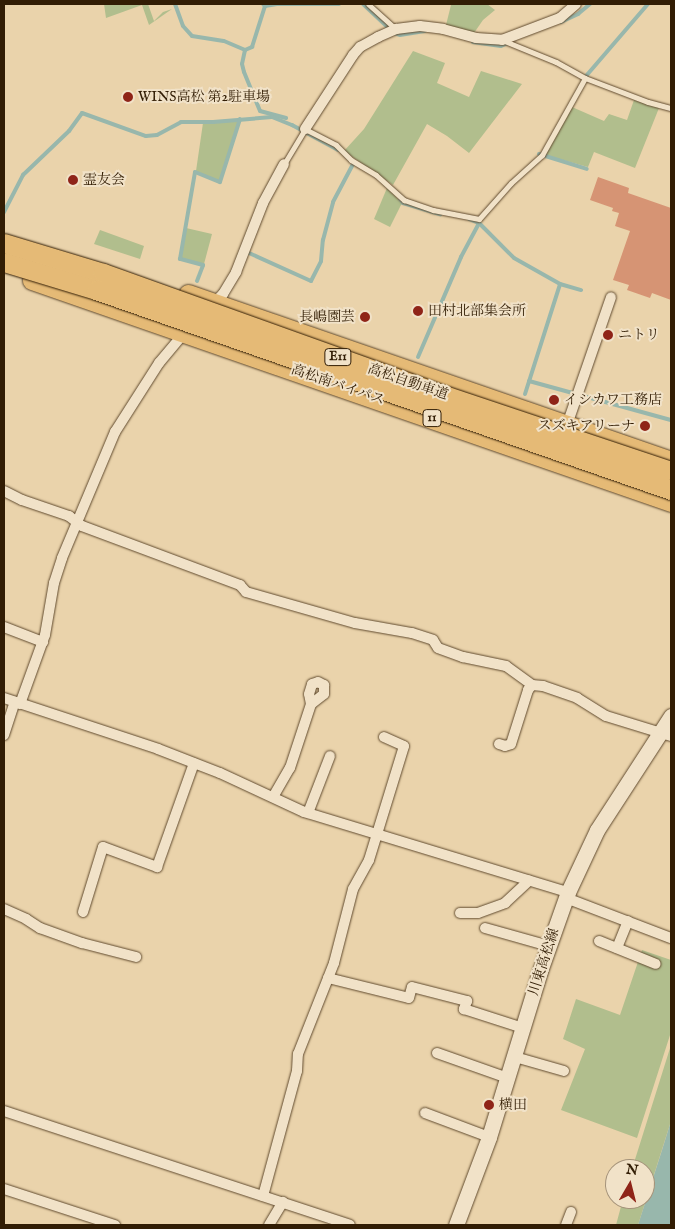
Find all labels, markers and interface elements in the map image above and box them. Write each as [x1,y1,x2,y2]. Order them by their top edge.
place label: WINS高松 第2駐車場 [138,89,270,105]
marker: WINS高松 第2駐車場 [122,91,134,103]
place label: 霊友会 [83,172,125,188]
marker: 霊友会 [67,174,79,186]
place label: 田村北部集会所 [428,303,526,319]
marker: 田村北部集会所 [412,305,424,317]
place label: 長嶋園芸 [299,309,355,325]
marker: 長嶋園芸 [359,311,371,323]
place label: ニトリ [618,327,660,343]
marker: ニトリ [602,329,614,341]
road number: E11 [324,348,352,367]
street label: 高松自動車道 [366,360,450,404]
street label: 高松南バイパス [289,361,387,409]
place label: イシカワ工務店 [564,392,662,408]
marker: イシカワ工務店 [548,394,560,406]
road number: 11 [422,408,442,428]
place label: スズキアリーナ [537,418,635,434]
marker: スズキアリーナ [639,420,651,432]
street label: 川東高松線 [525,926,563,998]
place label: 横田 [499,1097,527,1113]
marker: 横田 [483,1099,495,1111]
north arrow [605,1159,655,1209]
text: N [625,1160,639,1180]

